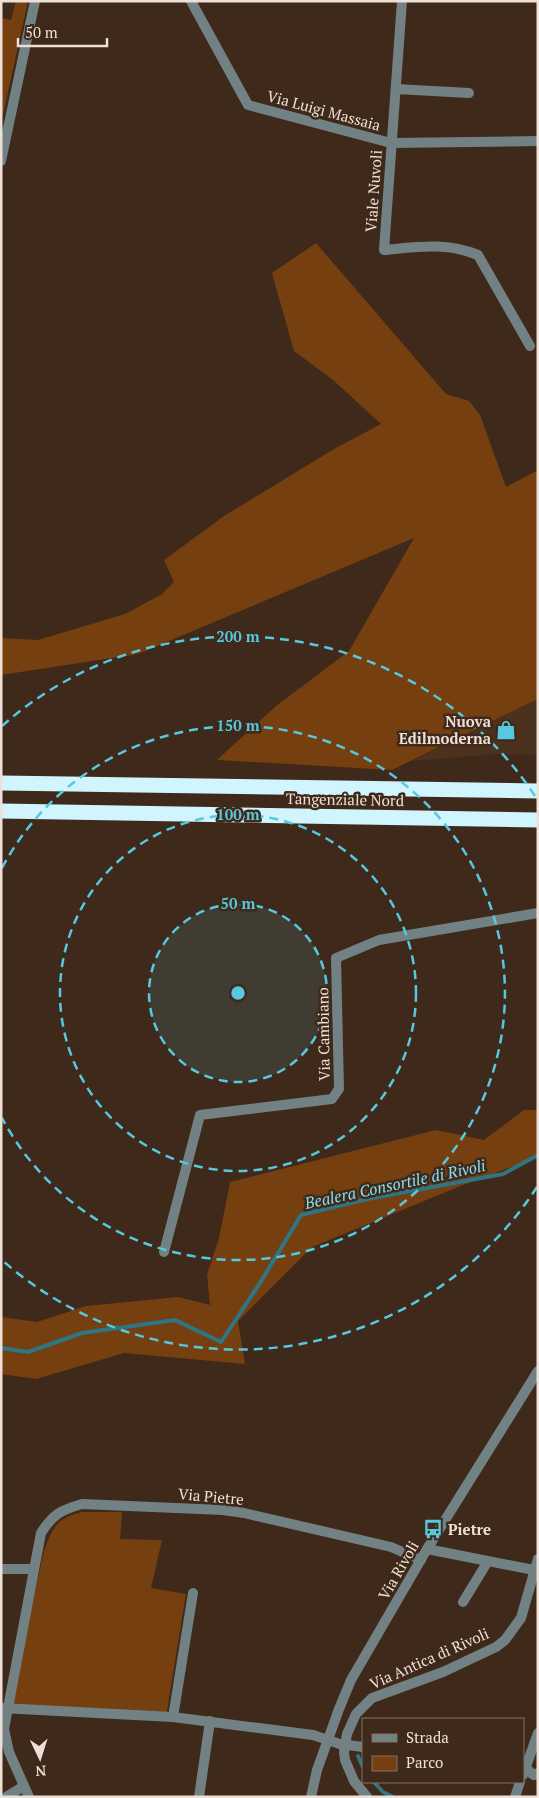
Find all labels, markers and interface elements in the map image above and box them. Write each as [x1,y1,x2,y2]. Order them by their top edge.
scale bar [18,15,106,47]
text: 50 m [25,22,58,42]
street label: Via Luigi Massaia [265,85,383,135]
street label: Viale Nuvoli [360,149,386,233]
text: 200 m [216,626,260,646]
place label: Nuova Edilmoderna [399,711,492,748]
text: 150 m [216,715,260,735]
shop icon: Nuova Edilmoderna [495,719,517,741]
street label: Tangenziale Nord [286,788,404,810]
text: 100 m [216,804,260,824]
text: 50 m [221,893,256,913]
centre of rings [229,984,247,1002]
street label: Via Cambiano [312,987,334,1081]
water label: Bealera Consortile di Rivoli [302,1154,488,1214]
street label: Via Pietre [177,1483,245,1509]
bus stop icon: Pietre [422,1518,444,1540]
place label: Pietre [448,1519,491,1539]
street label: Via Rivoli [373,1537,423,1603]
street label: Via Antica di Rivoli [366,1623,492,1693]
legend [362,1718,524,1783]
text: Strada [406,1727,449,1747]
north arrow [15,1733,65,1783]
text: Parco [406,1752,443,1772]
text: N [35,1762,47,1781]

